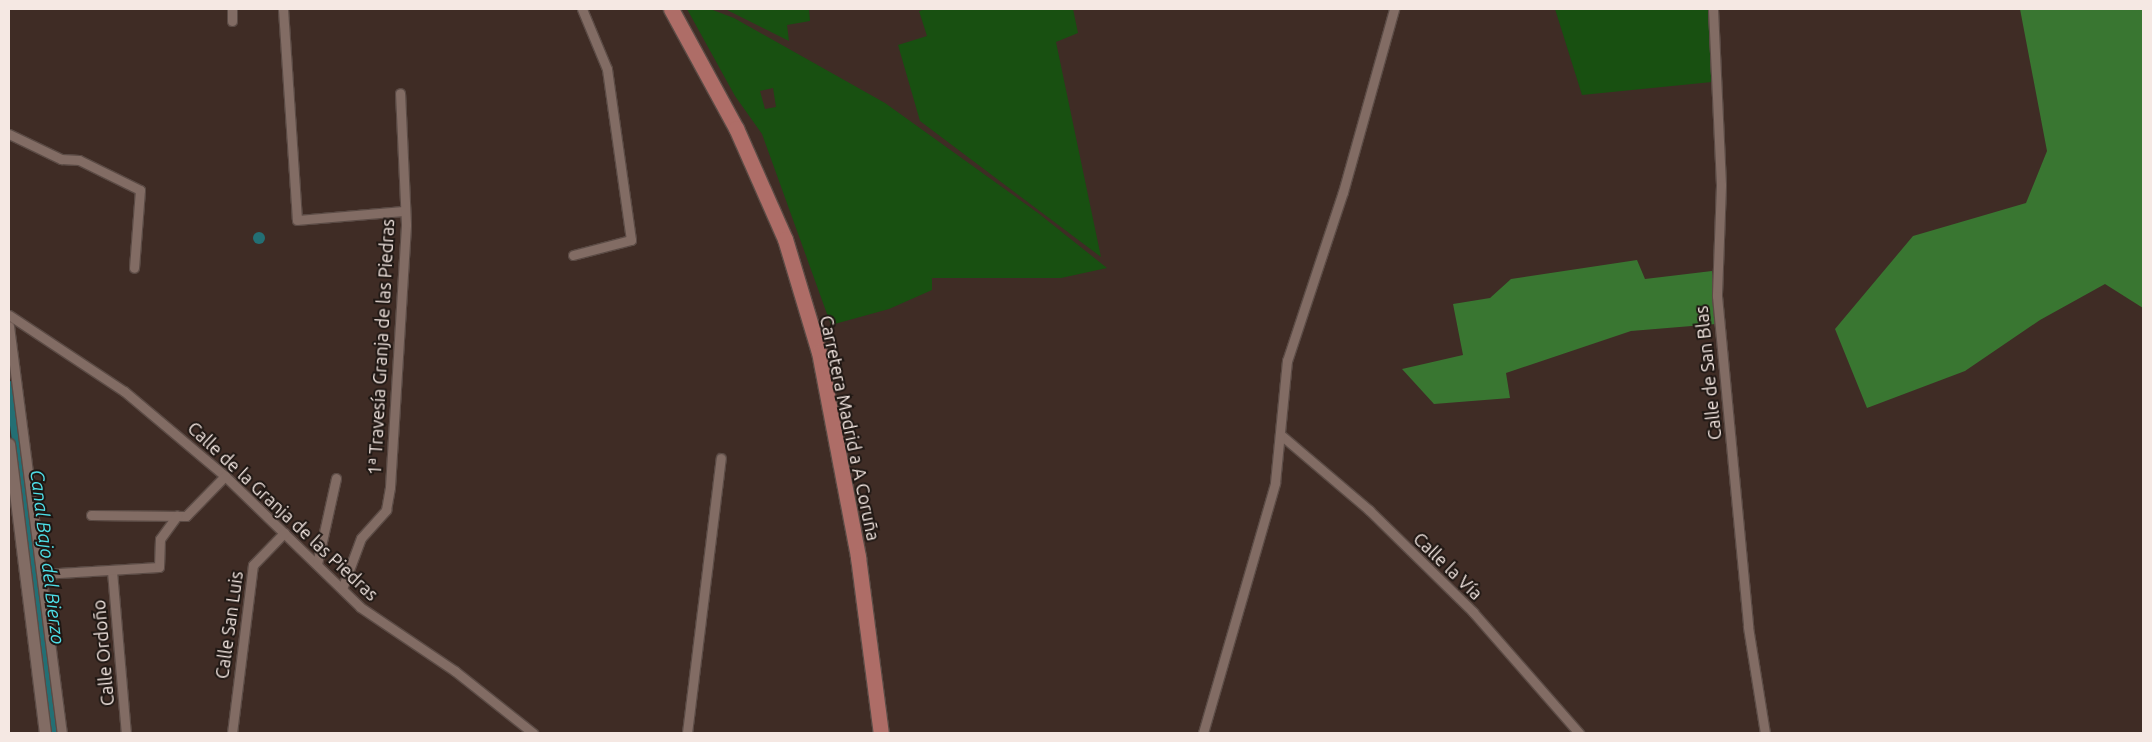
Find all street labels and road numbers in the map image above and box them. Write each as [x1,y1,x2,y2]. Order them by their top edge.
street label: 1ª Travesía Granja de las Piedras [363,218,399,476]
street label: Calle de San Blas [1690,305,1726,441]
street label: Carretera Madrid a A Coruña [816,313,884,543]
street label: Calle de la Granja de las Piedras [183,417,383,605]
street label: Calle la Vía [1409,528,1487,604]
street label: Calle San Luis [211,570,247,680]
street label: Calle Ordoño [88,599,118,707]

